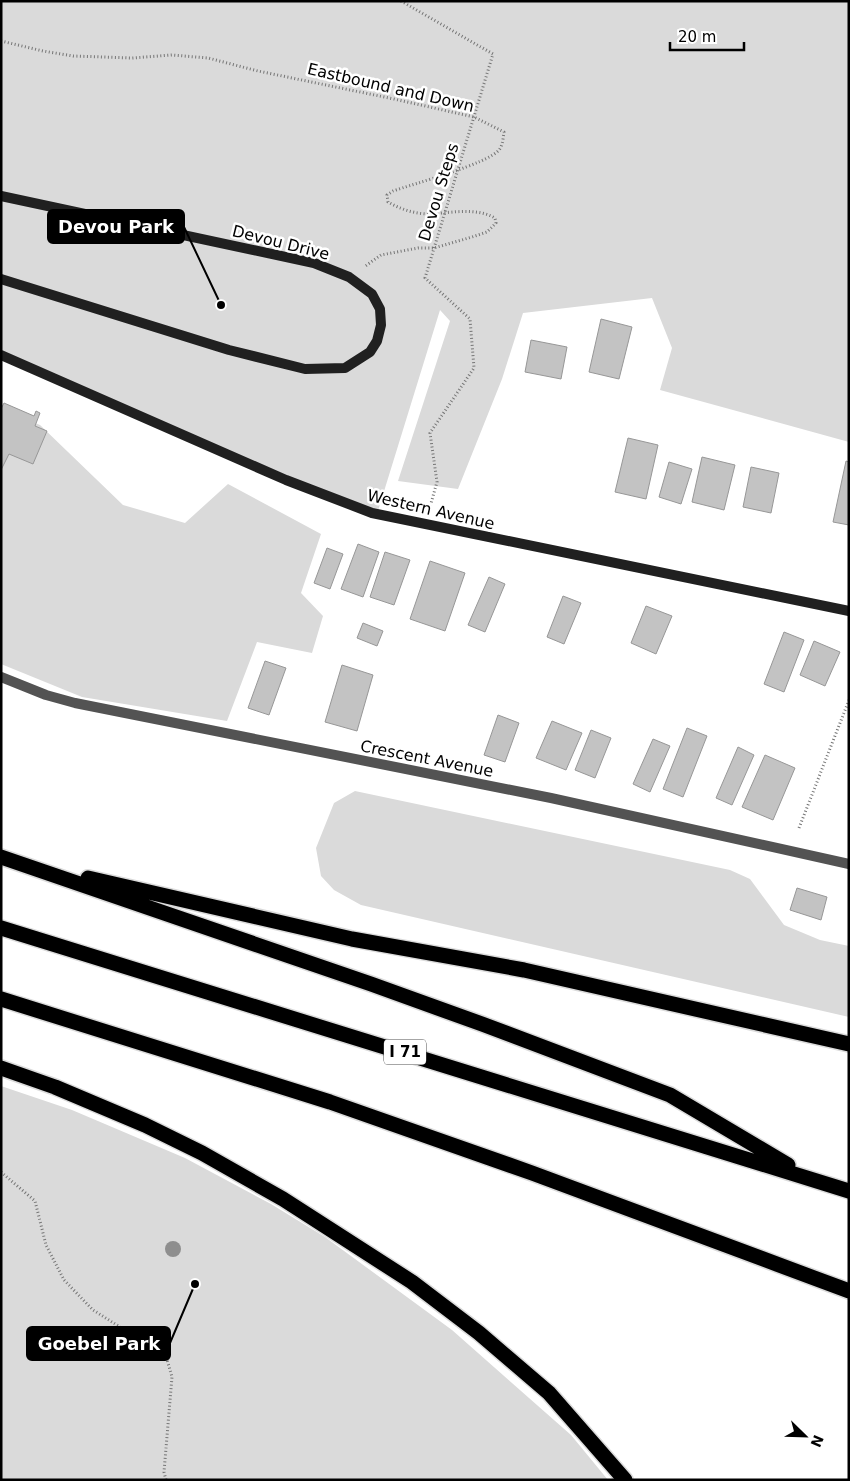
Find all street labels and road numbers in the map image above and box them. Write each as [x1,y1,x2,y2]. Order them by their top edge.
street label: Eastbound and Down [306,59,476,116]
street label: Devou Steps [415,141,462,243]
street label: Devou Drive [230,221,331,264]
street label: Western Avenue [365,486,496,533]
street label: Crescent Avenue [359,736,495,781]
road number: I 71 [384,1040,426,1064]

